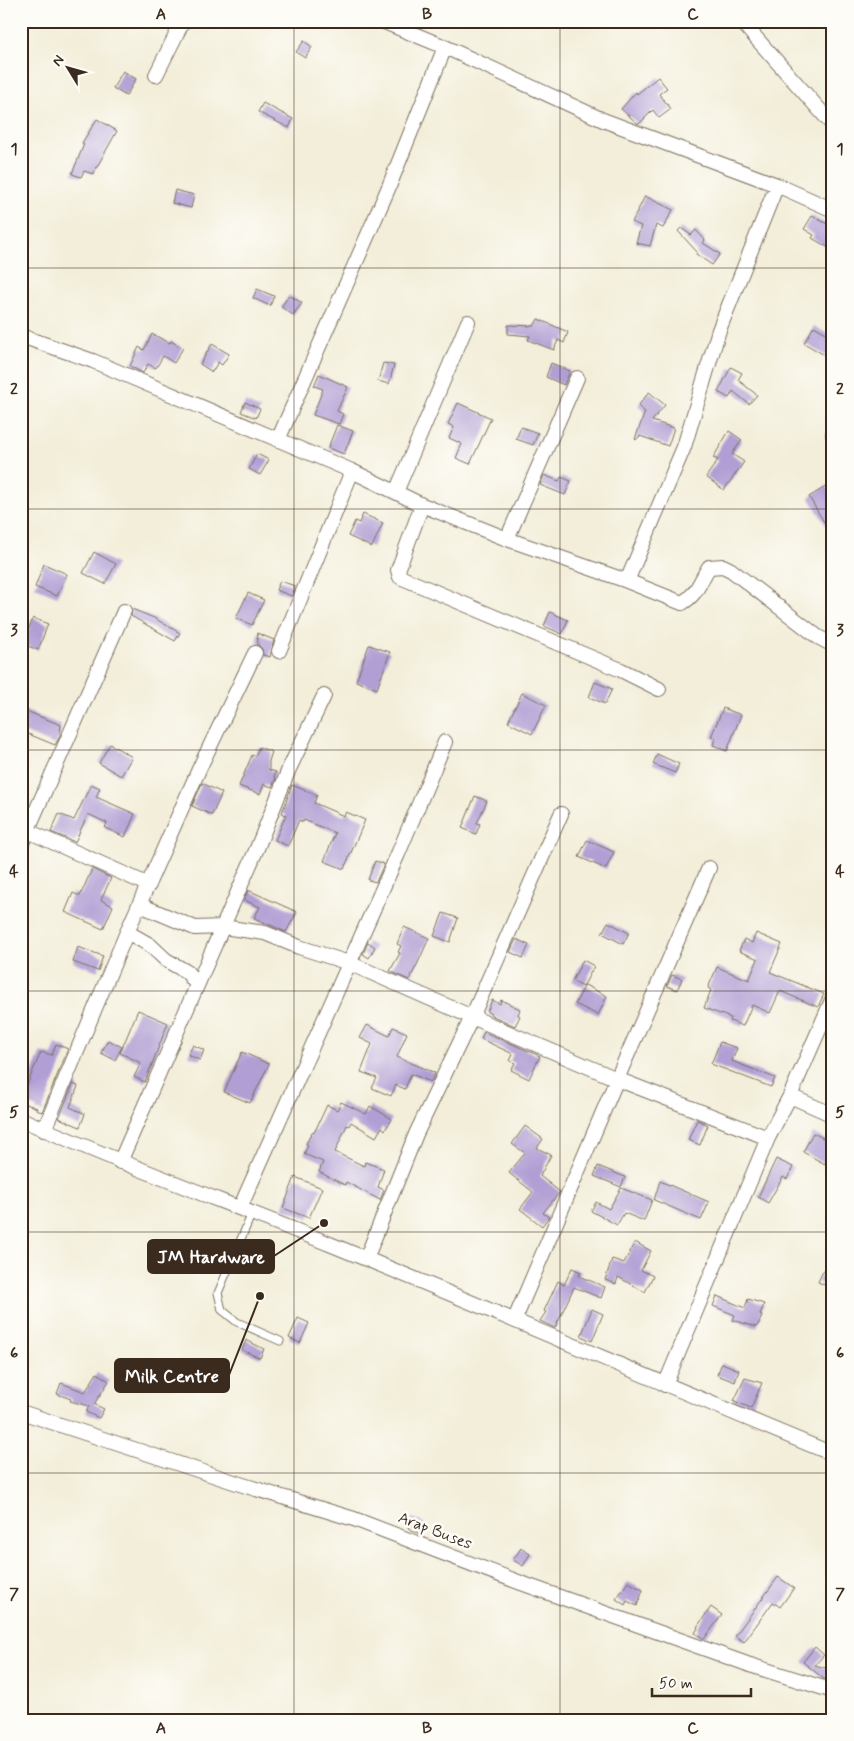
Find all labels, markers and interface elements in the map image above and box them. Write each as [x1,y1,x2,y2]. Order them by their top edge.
text: A [156,4,166,25]
text: B [422,4,432,25]
text: C [687,4,699,25]
north arrow [42,42,92,92]
text: N [48,52,68,70]
text: 1 [10,139,18,160]
text: 1 [836,139,844,160]
text: 2 [10,379,18,400]
text: 2 [836,379,844,400]
text: 3 [10,620,18,641]
text: 3 [836,620,844,641]
text: 4 [9,861,19,882]
text: 4 [835,861,845,882]
text: 5 [9,1102,19,1123]
text: 5 [835,1102,845,1123]
callout: JM Hardware [148,1240,274,1273]
text: JM Hardware [157,1246,265,1270]
text: 6 [10,1343,18,1364]
text: 6 [836,1343,844,1364]
callout: Milk Centre [115,1359,229,1392]
text: Milk Centre [125,1365,219,1389]
street label: Arap Buses [395,1507,475,1555]
text: 7 [9,1584,19,1605]
text: 7 [835,1584,845,1605]
scale bar [652,1666,750,1698]
text: 50 m [659,1674,693,1694]
text: A [156,1718,166,1739]
text: B [422,1718,432,1739]
text: C [687,1718,699,1739]

